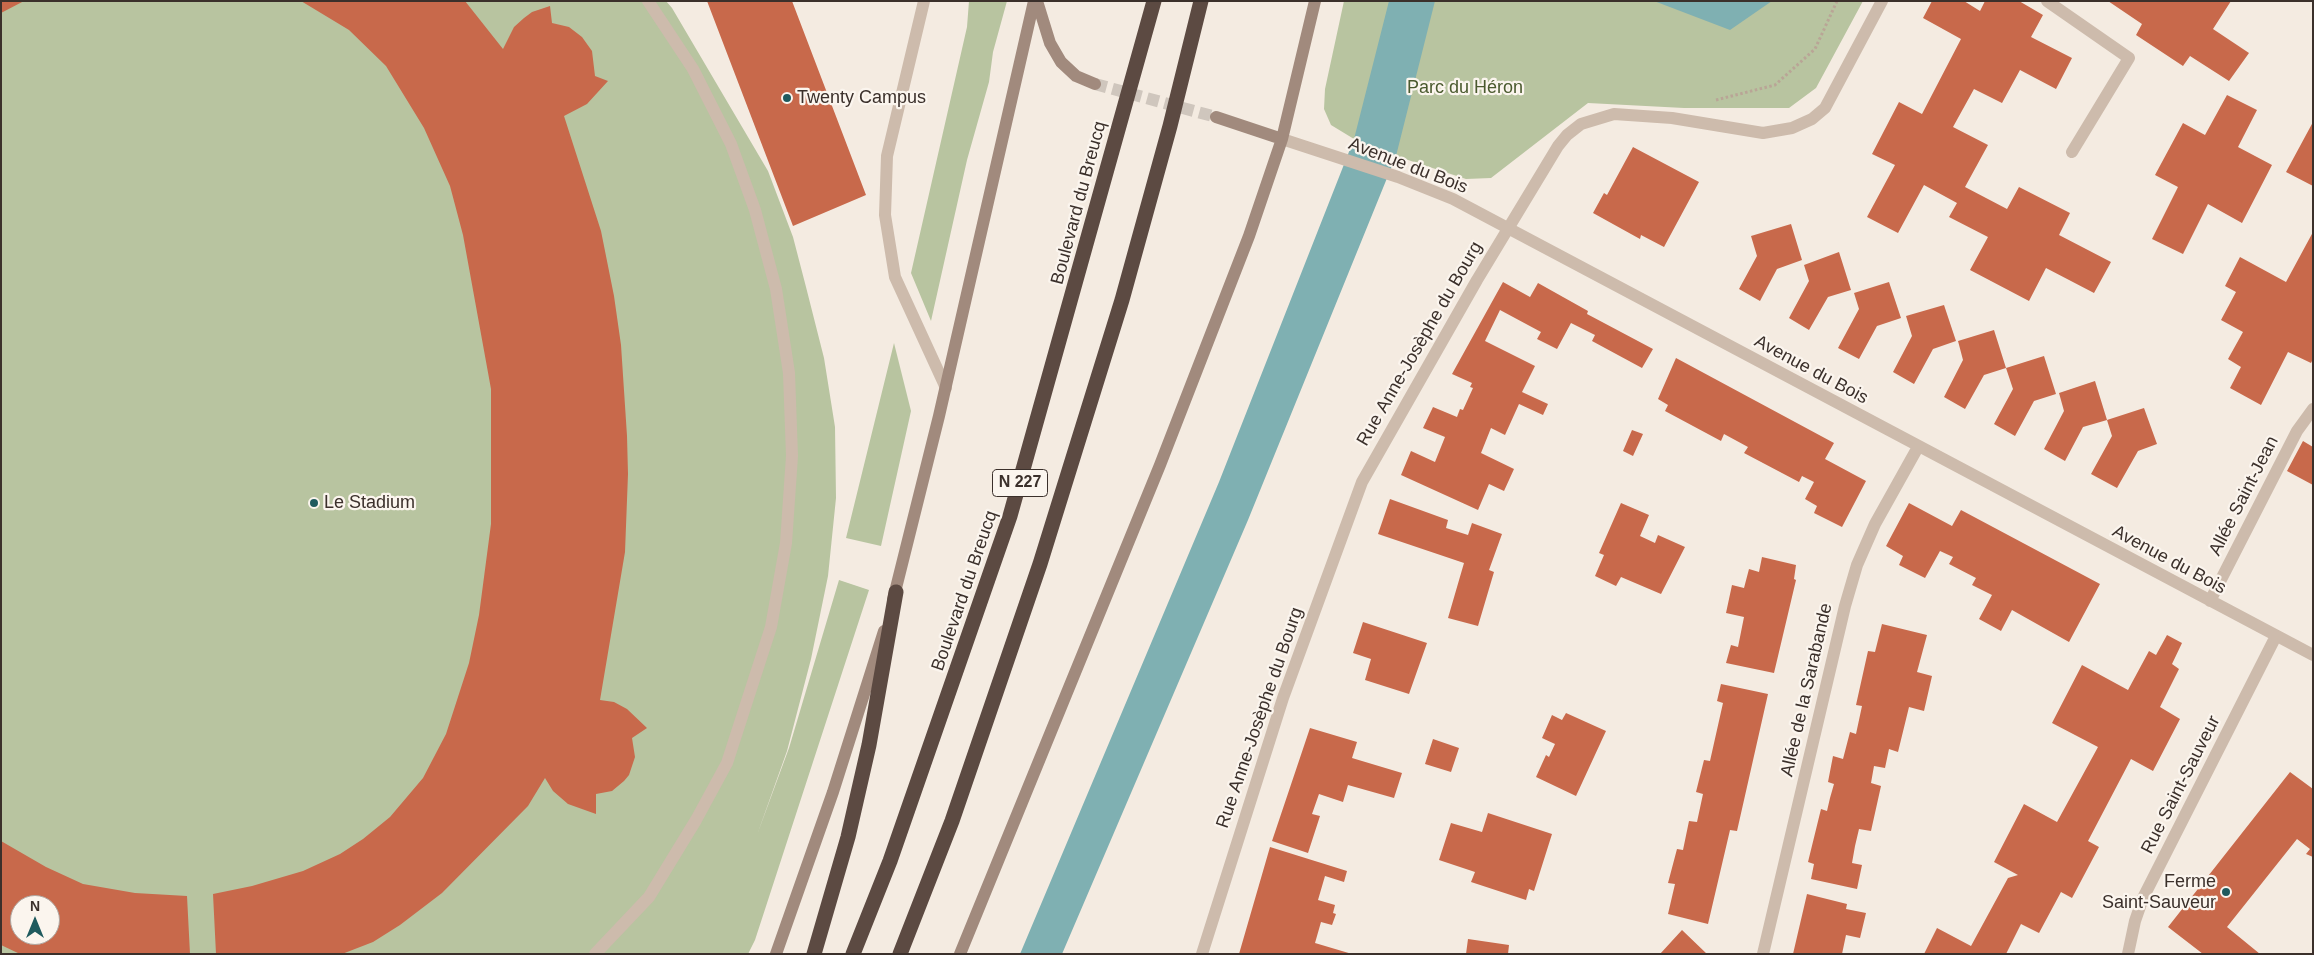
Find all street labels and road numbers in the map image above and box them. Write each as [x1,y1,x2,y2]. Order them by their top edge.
street label: Boulevard du Breucq [1047,119,1111,287]
street label: Avenue du Bois [1345,133,1471,199]
street label: Rue Anne-Josèphe du Bourg [1353,238,1487,450]
street label: Avenue du Bois [1750,331,1872,409]
street label: Allée Saint-Jean [2205,433,2283,559]
road number: N 227 [992,469,1048,496]
street label: Boulevard du Breucq [927,508,1003,674]
street label: Avenue du Bois [2108,521,2230,599]
street label: Allée de la Sarabande [1777,601,1837,779]
street label: Rue Anne-Josèphe du Bourg [1212,605,1308,831]
street label: Rue Saint-Sauveur [2137,712,2225,858]

